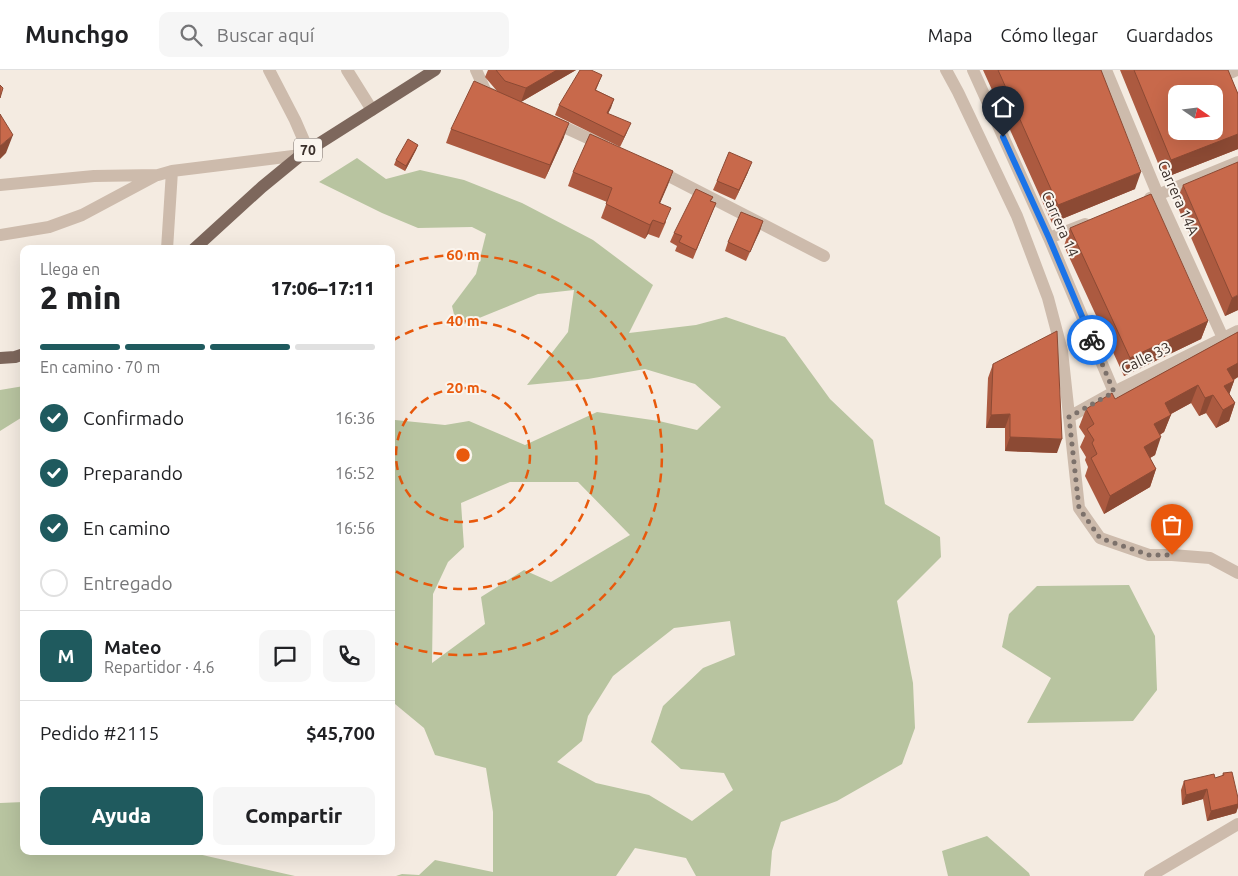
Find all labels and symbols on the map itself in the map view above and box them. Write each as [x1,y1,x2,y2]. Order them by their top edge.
north arrow [1168,85,1222,140]
pin [982,86,1024,137]
road number: 70 [294,138,322,162]
street label: Carrera 14A [1154,158,1203,238]
street label: Carrera 14 [1038,188,1083,259]
text: 60 m [446,246,480,263]
text: 40 m [446,312,480,329]
courier [1067,315,1117,365]
street label: Calle 33 [1118,338,1174,377]
text: 20 m [446,379,480,396]
centre of rings [454,446,472,464]
pin [1151,504,1193,555]

